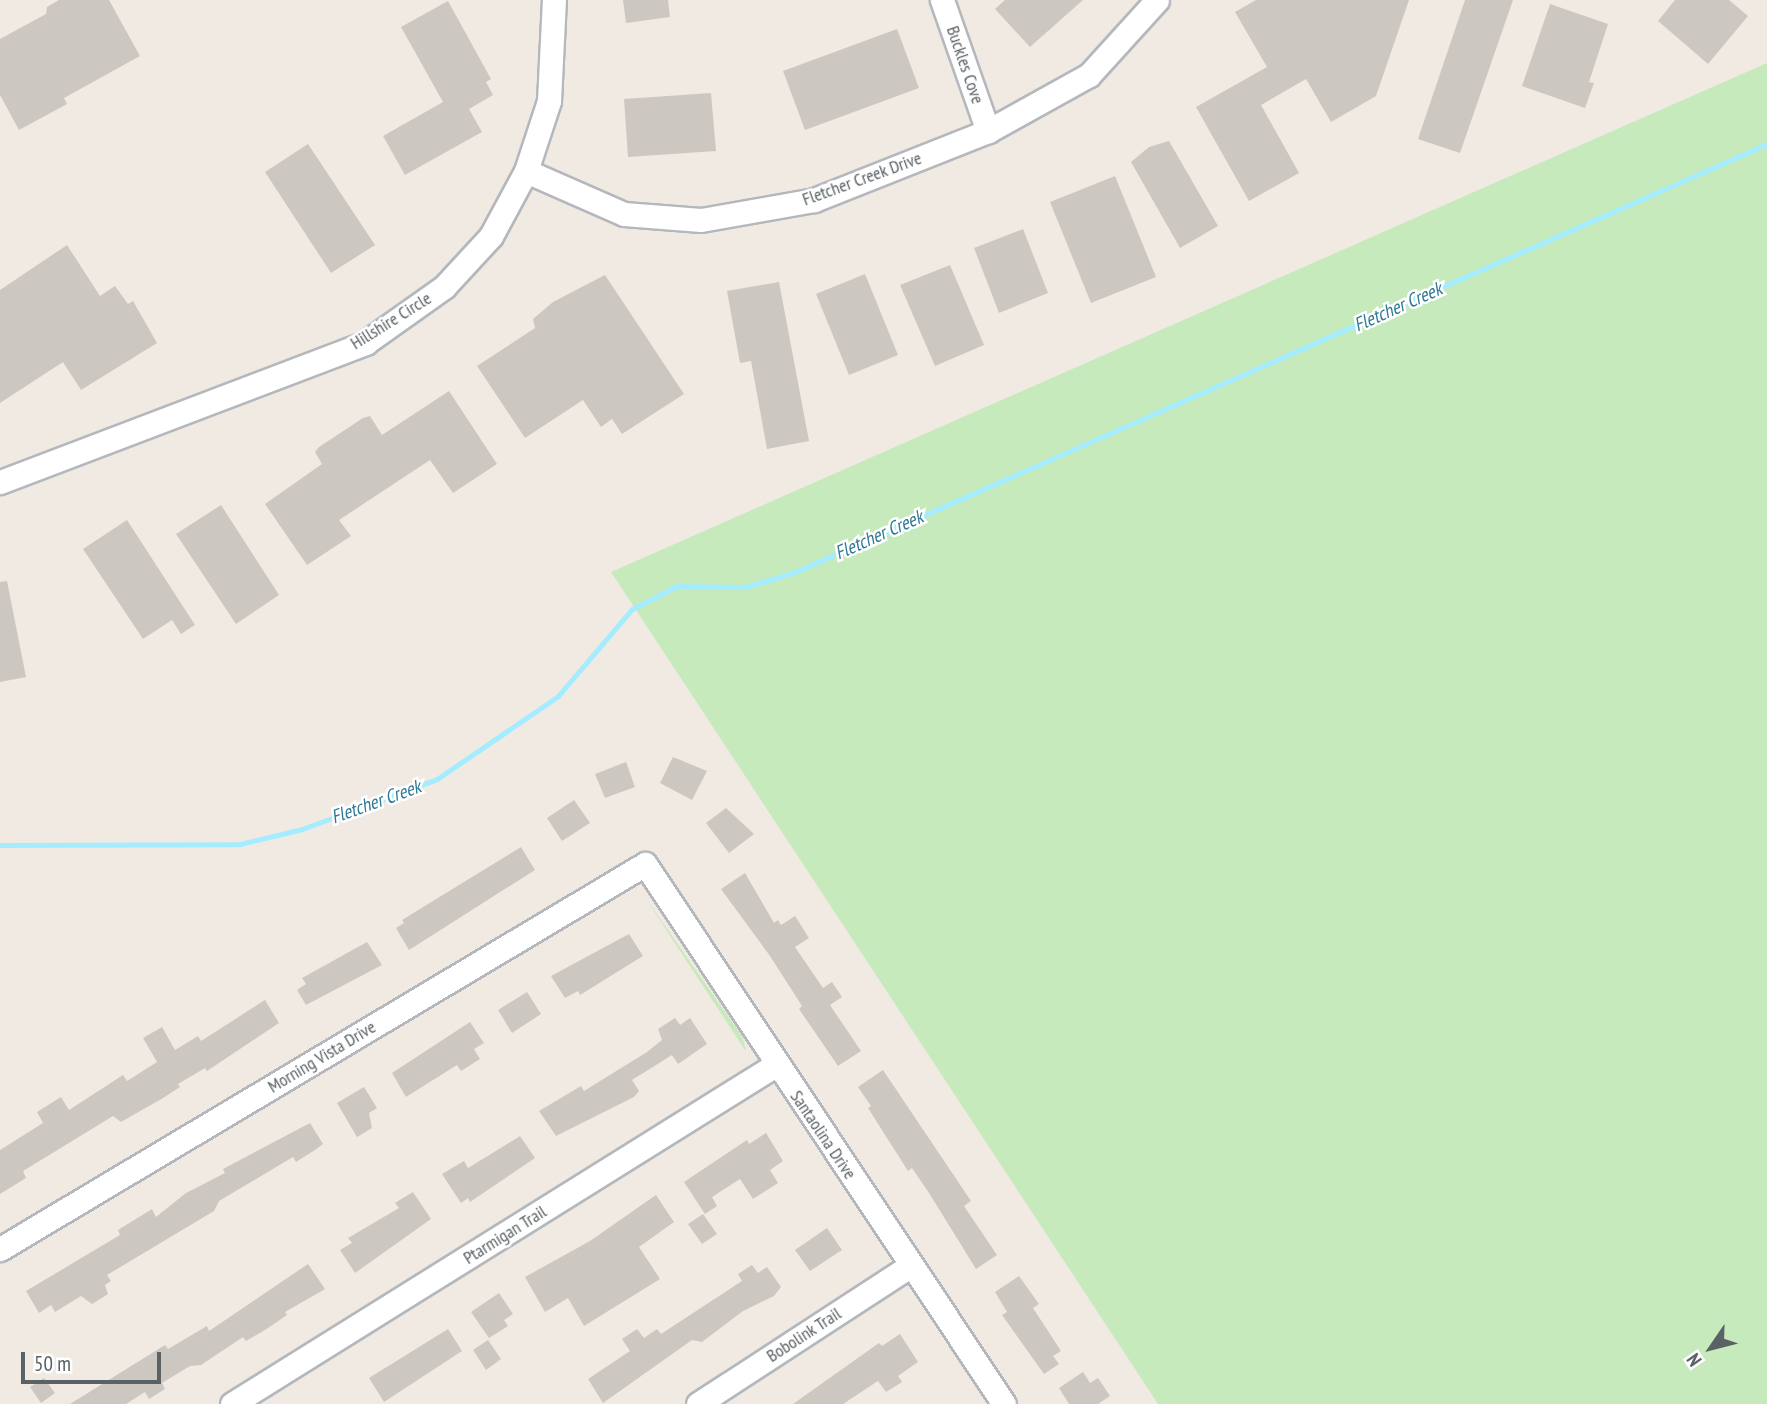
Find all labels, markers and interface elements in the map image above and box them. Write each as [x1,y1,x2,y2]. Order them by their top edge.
street label: Buckles Cove [942,23,988,107]
street label: Fletcher Creek Drive [799,147,925,211]
water label: Fletcher Creek [1350,277,1446,337]
street label: Hillshire Circle [347,288,435,354]
water label: Fletcher Creek [831,505,927,565]
water label: Fletcher Creek [328,775,424,829]
street label: Morning Vista Drive [264,1016,380,1098]
street label: Santaolina Drive [785,1086,861,1184]
street label: Ptarmigan Trail [459,1201,551,1269]
street label: Bobolink Trail [762,1303,846,1367]
north arrow [1676,1313,1746,1383]
scale bar [24,1338,164,1382]
text: N [1681,1349,1707,1371]
text: 50 m [34,1350,71,1377]

